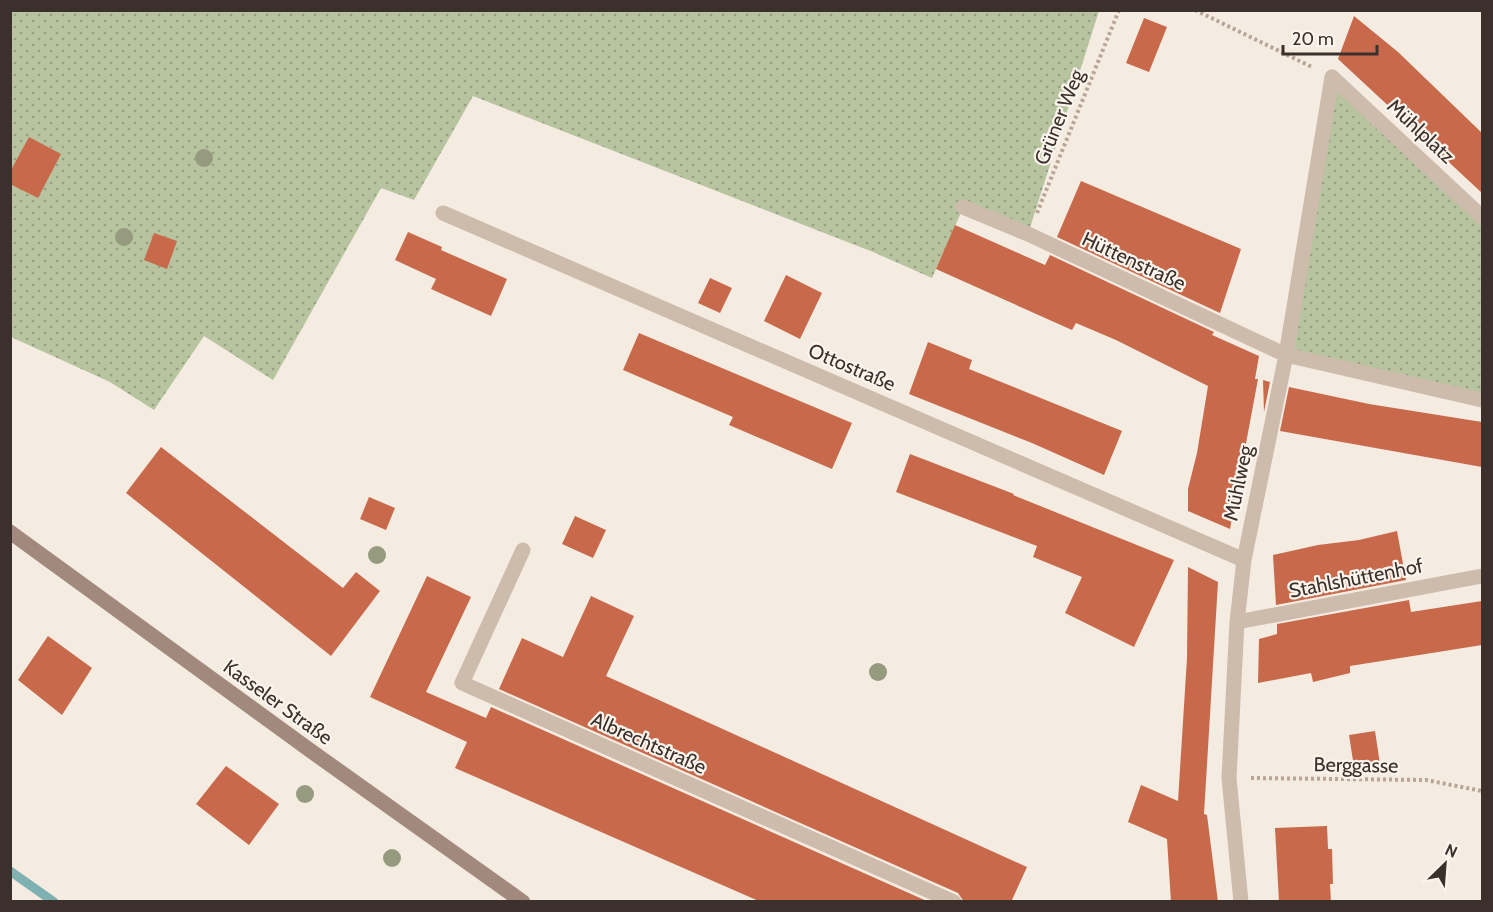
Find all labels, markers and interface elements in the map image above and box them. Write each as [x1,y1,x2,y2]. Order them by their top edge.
scale bar [1283,18,1378,56]
text: 20 m [1292,28,1334,50]
street label: Grüner Weg [1029,65,1089,168]
street label: Mühlplatz [1382,94,1460,168]
street label: Hüttenstraße [1078,227,1190,295]
street label: Ottostraße [805,338,899,396]
street label: Mühlweg [1218,442,1258,523]
street label: Stahlshüttenhof [1287,553,1425,603]
street label: Kasseler Straße [219,654,337,750]
street label: Albrechtstraße [588,707,710,779]
street label: Berggasse [1313,752,1399,778]
north arrow [1415,834,1475,894]
text: N [1442,840,1460,862]

